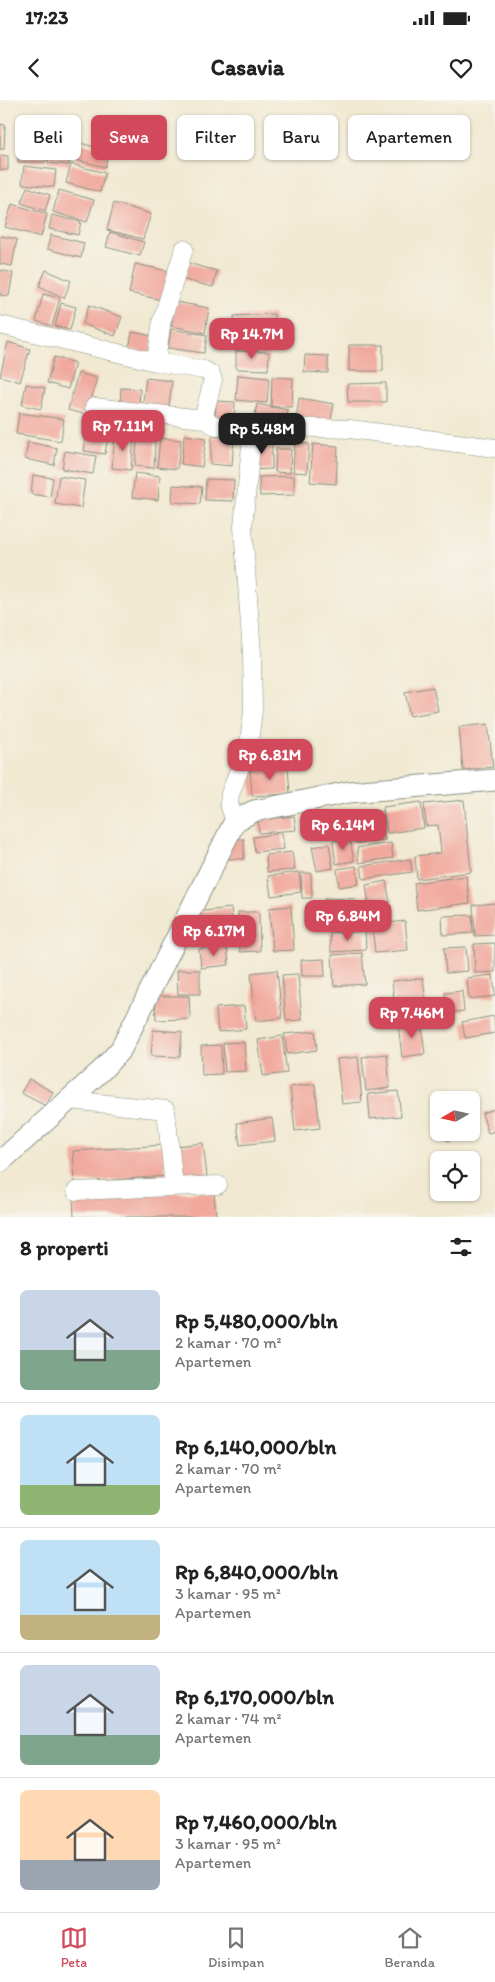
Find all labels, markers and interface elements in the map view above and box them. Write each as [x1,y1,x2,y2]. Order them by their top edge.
text: 17:23 [25,6,68,29]
icon: back [20,54,48,82]
text: Casavia [211,54,284,81]
icon: heart [447,54,475,82]
chip: Beli [15,115,81,160]
chip: Sewa [91,115,167,160]
chip: Filter [177,115,254,160]
chip: Baru [264,115,338,160]
chip: Apartemen [348,115,470,160]
pin: Rp 14.7M [200,318,304,360]
text: Rp 14.7M [220,324,284,343]
pin: Rp 7.11M [71,410,175,452]
pin: Rp 5.48M [210,412,314,455]
text: Rp 7.11M [92,416,154,435]
text: Rp 5.48M [229,419,295,438]
pin: Rp 6.81M [218,738,322,781]
text: Rp 6.81M [239,745,301,764]
pin: Rp 6.14M [291,808,395,851]
text: Rp 6.14M [311,815,375,834]
pin: Rp 6.84M [296,900,400,942]
text: Rp 6.84M [315,906,381,925]
pin: Rp 6.17M [162,914,266,957]
text: Rp 6.17M [183,921,245,940]
pin: Rp 7.46M [360,996,464,1039]
text: Rp 7.46M [380,1003,444,1022]
north arrow [430,1091,480,1141]
map controls [430,1091,480,1201]
button: locate [430,1151,480,1201]
icon: filters [447,1233,475,1261]
text: 8 properti [20,1235,109,1260]
text: Rp 5,480,000/bln [175,1308,338,1333]
icon: home [60,1310,120,1370]
text: 2 kamar · 70 m² [175,1333,282,1352]
text: Apartemen [175,1352,251,1371]
text: Rp 6,140,000/bln [175,1434,336,1459]
icon: home [60,1435,120,1495]
text: 2 kamar · 70 m² [175,1459,282,1478]
text: Apartemen [175,1478,251,1497]
text: Rp 6,840,000/bln [175,1559,338,1584]
icon: home [60,1560,120,1620]
text: 3 kamar · 95 m² [175,1584,281,1603]
text: Apartemen [175,1603,251,1622]
text: Rp 6,170,000/bln [175,1684,334,1709]
icon: home [60,1685,120,1745]
text: 2 kamar · 74 m² [175,1709,281,1728]
text: Apartemen [175,1728,251,1747]
text: Rp 7,460,000/bln [175,1809,337,1834]
icon: home [60,1810,120,1870]
text: 3 kamar · 95 m² [175,1834,281,1853]
text: Apartemen [175,1853,251,1872]
tab: Peta [60,1924,88,1971]
tab: Disimpan [208,1924,265,1971]
tab: Beranda [384,1924,435,1971]

